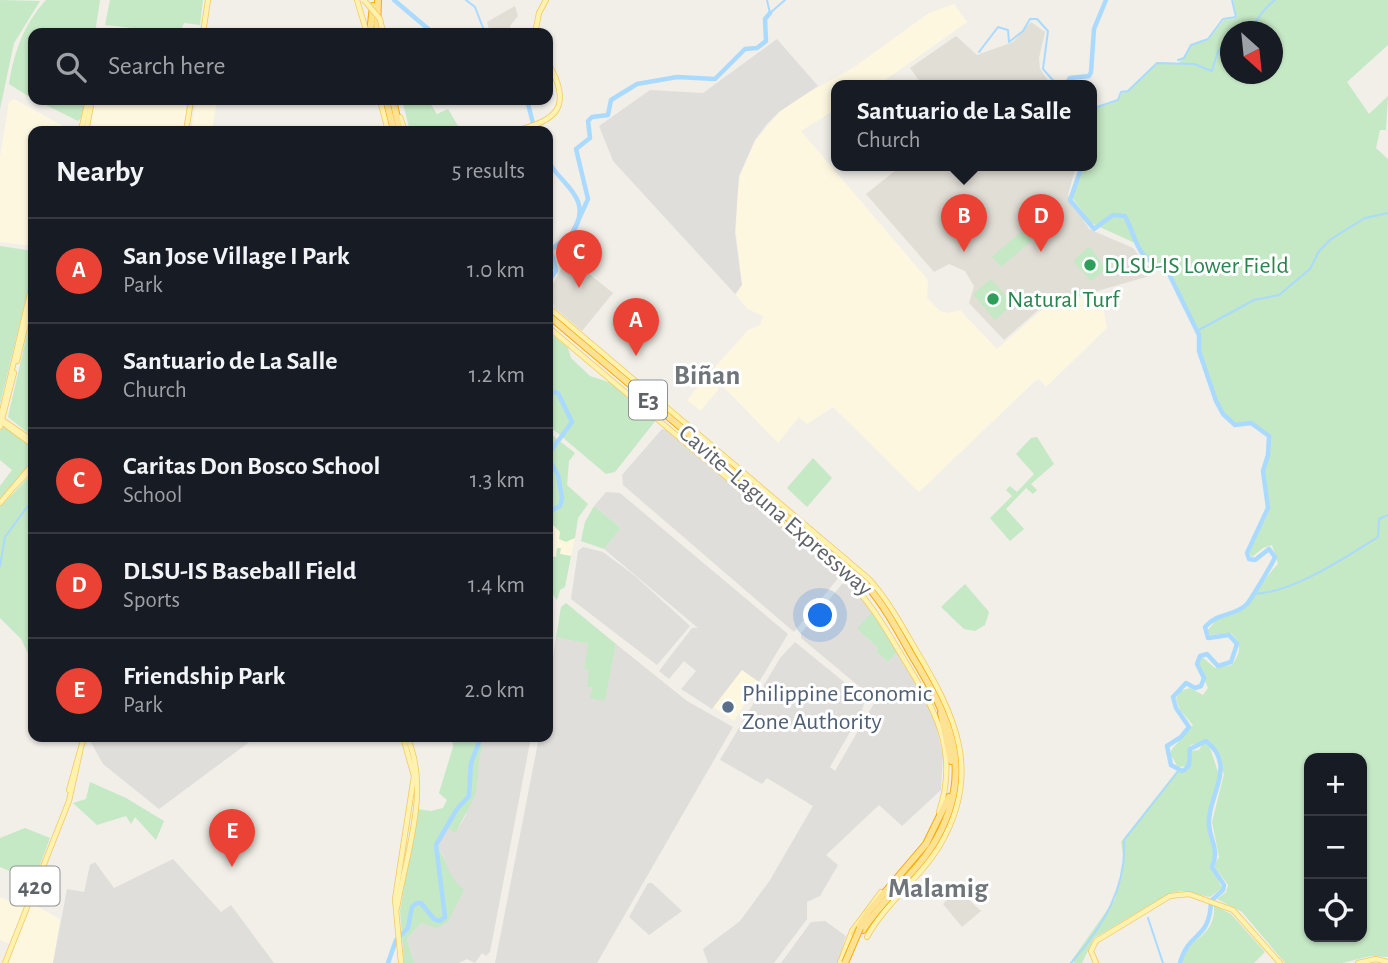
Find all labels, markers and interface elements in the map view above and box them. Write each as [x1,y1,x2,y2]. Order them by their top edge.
north arrow [1220,21,1283,84]
search box [28,28,553,105]
icon: search [52,48,90,86]
text: Search here [108,53,226,79]
popup [831,80,1097,171]
text: Santuario de La Salle [857,98,1071,124]
text: Church [857,129,920,152]
text: Nearby [56,157,144,187]
text: 5 results [452,160,525,183]
pin: B [941,194,987,252]
pin: D [1018,194,1064,252]
pin: C [556,230,602,288]
text: San Jose Village I Park [123,243,350,269]
place label: DLSU-IS Lower Field [1104,254,1289,278]
marker: DLSU-IS Lower Field [1082,257,1098,273]
text: A [72,259,86,282]
text: 1.0 km [467,259,525,282]
text: Park [123,274,163,297]
place label: Natural Turf [1007,288,1121,312]
marker: Natural Turf [985,291,1001,307]
pin: A [613,298,659,356]
text: Santuario de La Salle [123,348,338,374]
district label: Biñan [674,362,740,390]
text: B [72,364,86,387]
text: 1.2 km [469,364,525,387]
text: Church [123,379,187,402]
road number: E3 [629,380,667,420]
street label: Cavite–Laguna Expressway [674,420,877,601]
text: Caritas Don Bosco School [123,453,380,479]
text: C [73,469,85,492]
text: 1.3 km [470,469,525,492]
text: School [123,484,182,507]
text: DLSU-IS Baseball Field [123,558,356,584]
text: D [71,574,87,597]
text: 1.4 km [468,574,525,597]
text: Sports [123,589,180,612]
your location [803,598,837,632]
text: Friendship Park [123,663,285,689]
text: E [73,679,85,702]
text: 2.0 km [464,679,525,702]
place label: Philippine Economic Zone Authority [742,682,932,734]
text: Park [123,694,163,717]
marker: Philippine Economic Zone Authority [720,699,736,715]
map controls [1304,753,1367,942]
button: + [1304,753,1367,816]
pin: E [209,809,255,867]
button: − [1304,816,1367,879]
road number: 420 [10,866,60,906]
district label: Malamig [888,875,989,903]
button: locate [1304,879,1367,942]

